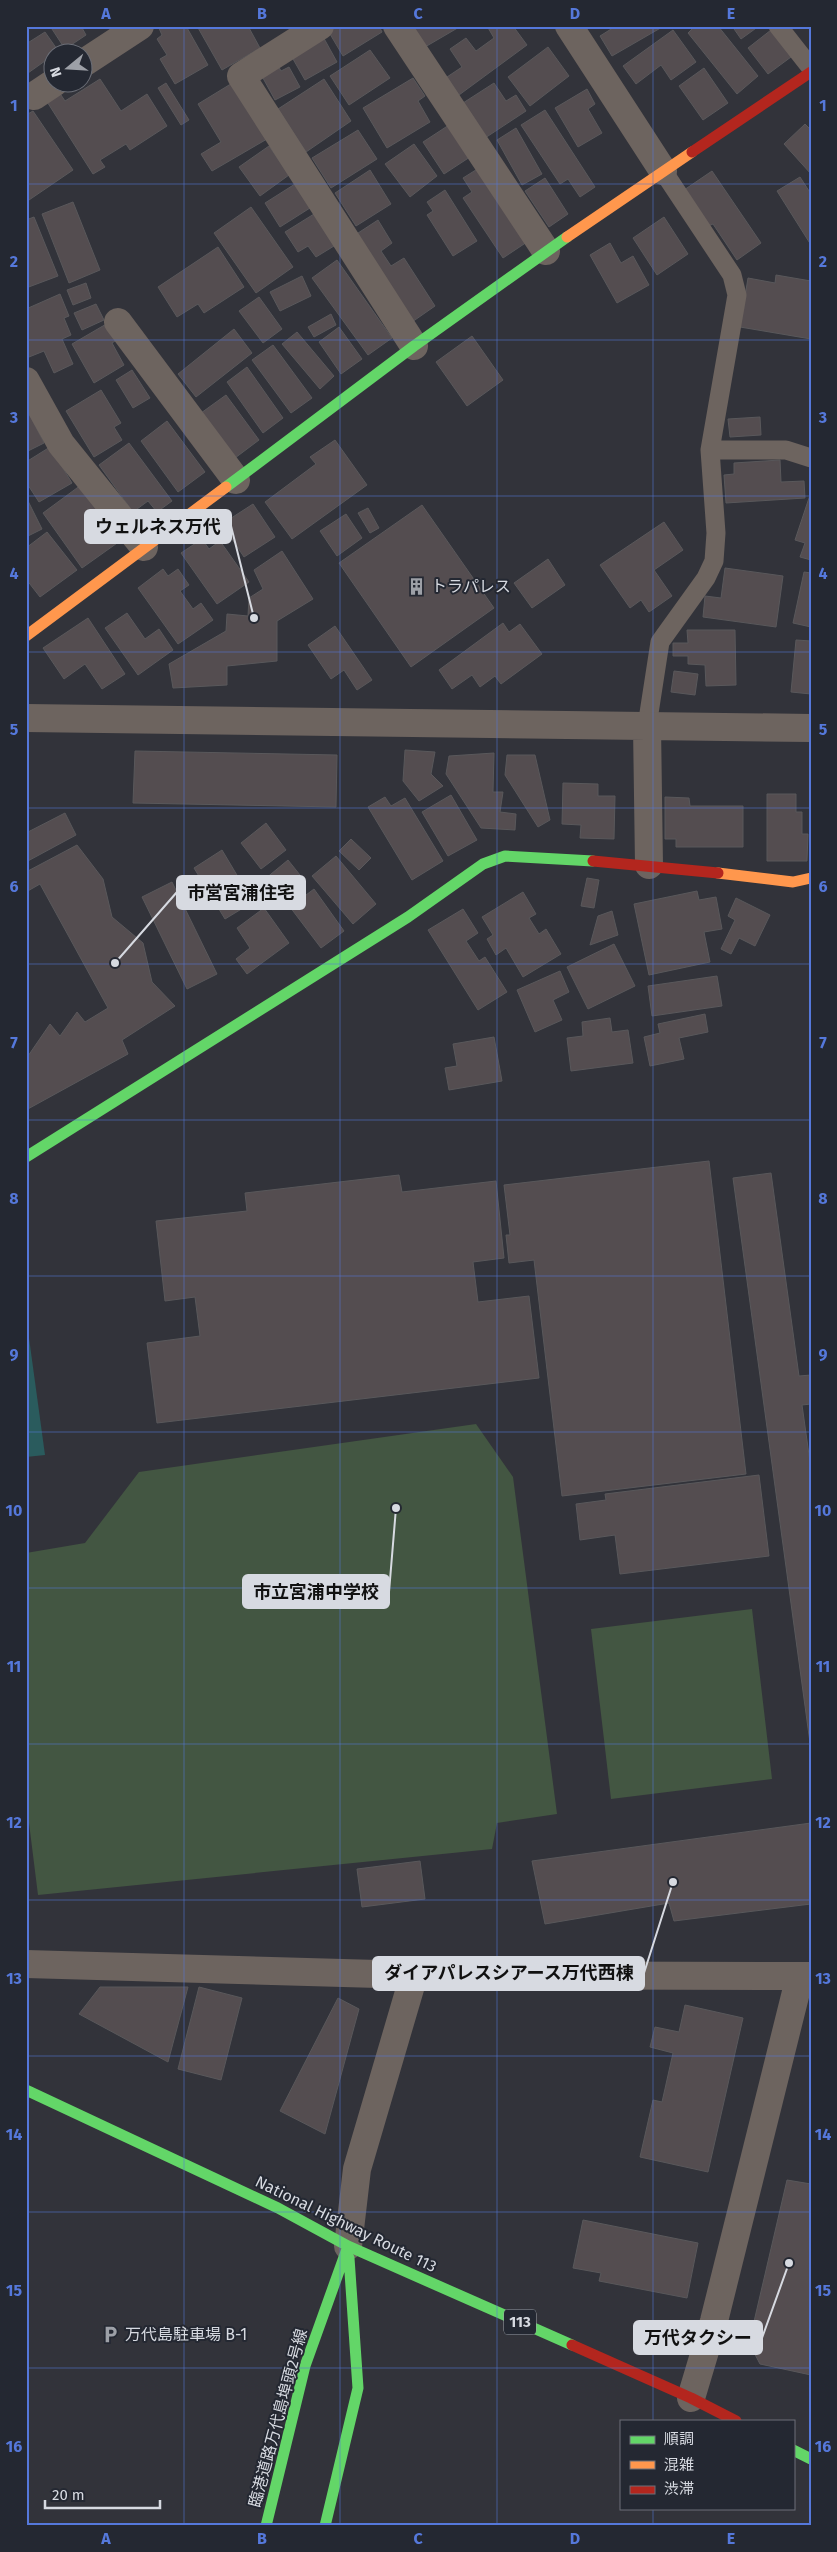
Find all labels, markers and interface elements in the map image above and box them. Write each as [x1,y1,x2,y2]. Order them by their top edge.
text: A [100,4,111,23]
text: B [257,4,267,23]
text: C [413,4,423,23]
text: D [570,4,580,23]
text: E [727,4,735,23]
north arrow [42,42,92,92]
text: N [47,65,66,79]
text: 1 [10,96,18,115]
text: 1 [819,96,827,115]
text: 2 [10,252,18,271]
text: 2 [819,252,827,271]
text: 3 [9,408,18,427]
text: 3 [818,408,827,427]
callout: ウェルネス万代 [85,510,231,543]
text: ウェルネス万代 [95,516,221,538]
text: 4 [9,564,19,583]
text: 4 [818,564,828,583]
building icon: トラパレス [407,576,427,596]
place label: トラパレス [431,577,511,596]
text: 5 [10,720,19,739]
text: 5 [819,720,828,739]
callout: 市営宮浦住宅 [177,876,305,909]
text: 6 [9,877,19,896]
text: 6 [818,877,828,896]
text: 市営宮浦住宅 [187,882,295,904]
text: 7 [10,1033,18,1052]
text: 7 [819,1033,827,1052]
text: 8 [9,1189,19,1208]
text: 8 [818,1189,828,1208]
text: 9 [10,1345,19,1364]
text: 9 [819,1345,828,1364]
text: 10 [6,1501,22,1520]
text: 10 [815,1501,831,1520]
callout: 市立宮浦中学校 [243,1575,389,1608]
text: 市立宮浦中学校 [253,1581,379,1603]
text: 11 [7,1657,21,1676]
text: 11 [816,1657,830,1676]
text: 12 [6,1813,22,1832]
text: 12 [815,1813,831,1832]
callout: ダイアパレスシアース万代西棟 [373,1957,644,1990]
text: ダイアパレスシアース万代西棟 [384,1962,634,1984]
text: 13 [6,1969,22,1988]
text: 13 [815,1969,831,1988]
text: 14 [6,2125,22,2144]
text: 14 [815,2125,831,2144]
street label: National Highway Route 113 [252,2172,440,2276]
text: 15 [6,2281,22,2300]
text: 15 [815,2281,831,2300]
road number: 113 [504,2310,536,2334]
callout: 万代タクシー [634,2321,762,2354]
parking icon: 万代島駐車場 B-1 [101,2324,121,2344]
place label: 万代島駐車場 B-1 [125,2325,247,2344]
street label: 臨港道路万代島埠頭2号線 [245,2327,311,2509]
text: 万代タクシー [644,2327,752,2349]
legend [620,2420,794,2510]
text: 順調 [664,2430,694,2448]
text: 16 [6,2437,22,2456]
text: 16 [815,2437,831,2456]
text: 混雑 [664,2456,694,2474]
scale bar [45,2477,160,2509]
text: 渋滞 [664,2480,694,2498]
text: 20 m [52,2486,85,2504]
text: A [100,2529,111,2548]
text: B [257,2529,267,2548]
text: C [413,2529,423,2548]
text: D [570,2529,580,2548]
text: E [727,2529,735,2548]

